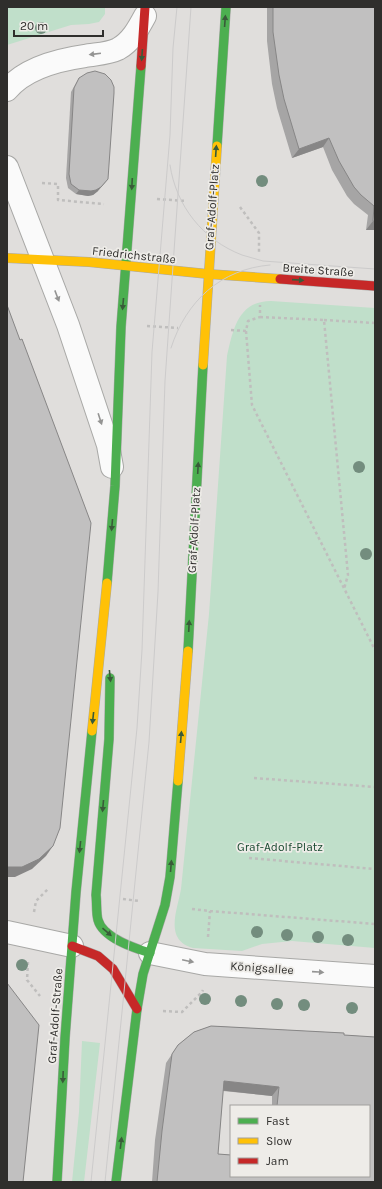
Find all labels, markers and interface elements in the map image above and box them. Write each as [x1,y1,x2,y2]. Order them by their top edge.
scale bar [14,12,103,38]
one-way arrow [222,15,229,27]
text: 20 m [20,19,48,33]
one-way arrow [138,49,145,61]
one-way arrow [89,51,101,57]
one-way arrow [213,145,220,157]
street label: Graf-Adolf-Platz [202,163,222,250]
one-way arrow [129,178,135,191]
street label: Friedrichstraße [91,244,177,266]
street label: Breite Straße [282,261,354,279]
one-way arrow [292,277,304,284]
one-way arrow [55,290,61,302]
one-way arrow [119,298,126,310]
one-way arrow [97,413,103,425]
one-way arrow [194,462,201,474]
street label: Graf-Adolf-Platz [185,486,203,573]
one-way arrow [108,519,115,531]
one-way arrow [186,620,193,632]
one-way arrow [106,670,113,682]
one-way arrow [90,712,97,724]
one-way arrow [178,731,185,743]
one-way arrow [100,800,106,812]
park label: Graf-Adolf-Platz [237,840,323,854]
one-way arrow [77,841,84,853]
one-way arrow [168,860,174,872]
one-way arrow [101,927,112,936]
one-way arrow [182,958,195,964]
street label: Königsallee [230,959,294,977]
street label: Graf-Adolf-Straße [45,968,65,1064]
one-way arrow [312,969,324,976]
one-way arrow [60,1071,67,1083]
legend [230,1105,370,1177]
text: Fast [266,1114,290,1128]
text: Slow [266,1134,292,1148]
one-way arrow [118,1137,124,1149]
text: Jam [266,1154,289,1168]

